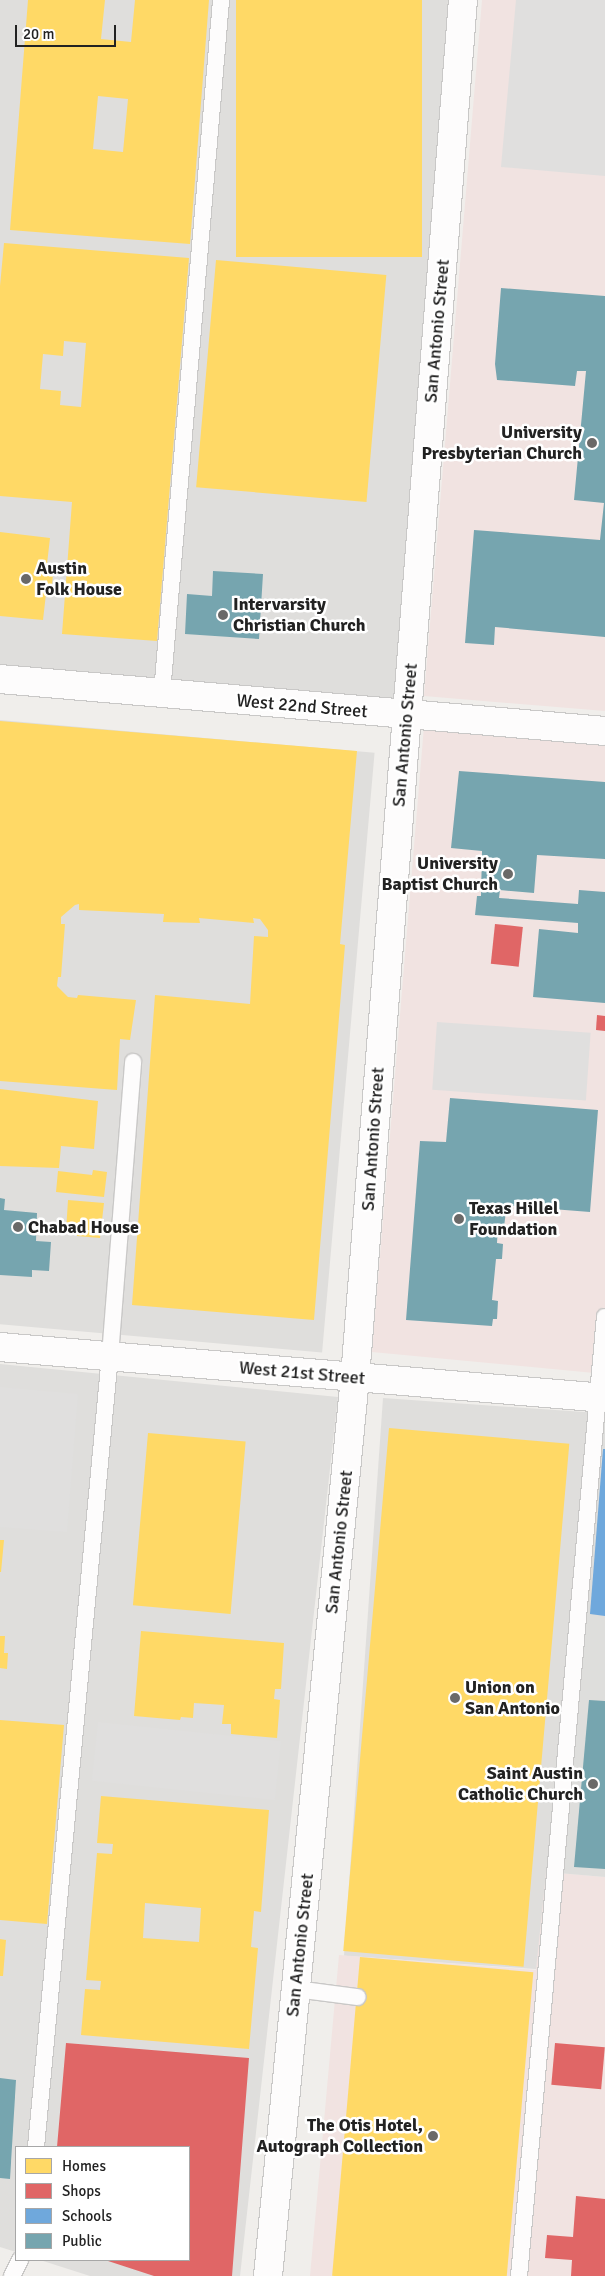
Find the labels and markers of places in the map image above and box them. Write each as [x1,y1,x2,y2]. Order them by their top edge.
place label: University Presbyterian Church [421,422,582,464]
marker: University Presbyterian Church [586,437,598,449]
place label: Austin Folk House [36,558,122,600]
marker: Austin Folk House [20,573,32,585]
place label: Intervarsity Christian Church [233,594,366,636]
marker: Intervarsity Christian Church [217,609,229,621]
place label: University Baptist Church [381,853,498,896]
marker: University Baptist Church [502,868,514,880]
place label: Texas Hillel Foundation [469,1198,559,1240]
marker: Texas Hillel Foundation [453,1213,465,1225]
place label: Chabad House [28,1216,139,1238]
marker: Chabad House [12,1221,24,1233]
place label: Union on San Antonio [465,1677,560,1720]
marker: Union on San Antonio [449,1692,461,1704]
place label: Saint Austin Catholic Church [458,1763,583,1806]
marker: Saint Austin Catholic Church [587,1778,599,1790]
place label: The Otis Hotel, Autograph Collection [257,2115,423,2158]
marker: The Otis Hotel, Autograph Collection [427,2130,439,2142]

